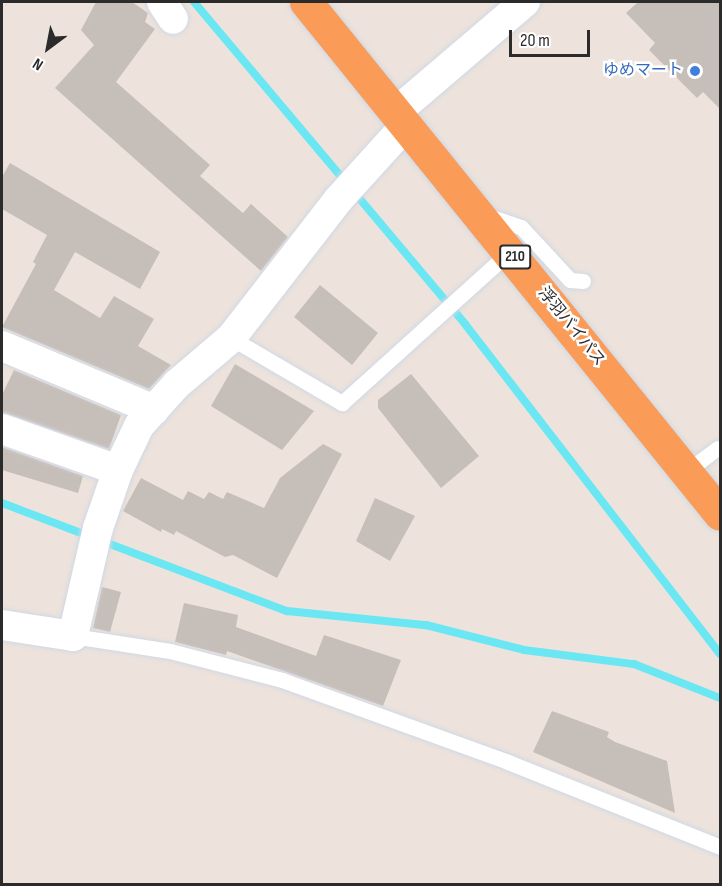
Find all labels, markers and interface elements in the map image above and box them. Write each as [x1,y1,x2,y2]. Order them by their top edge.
north arrow [18,18,78,78]
scale bar [512,18,593,56]
text: 20 m [520,30,550,51]
text: N [30,53,47,74]
place label: ゆめマート [603,61,683,81]
marker: ゆめマート [688,64,702,78]
road number: 210 [498,245,532,269]
street label: 浮羽バイパス [533,284,609,370]

